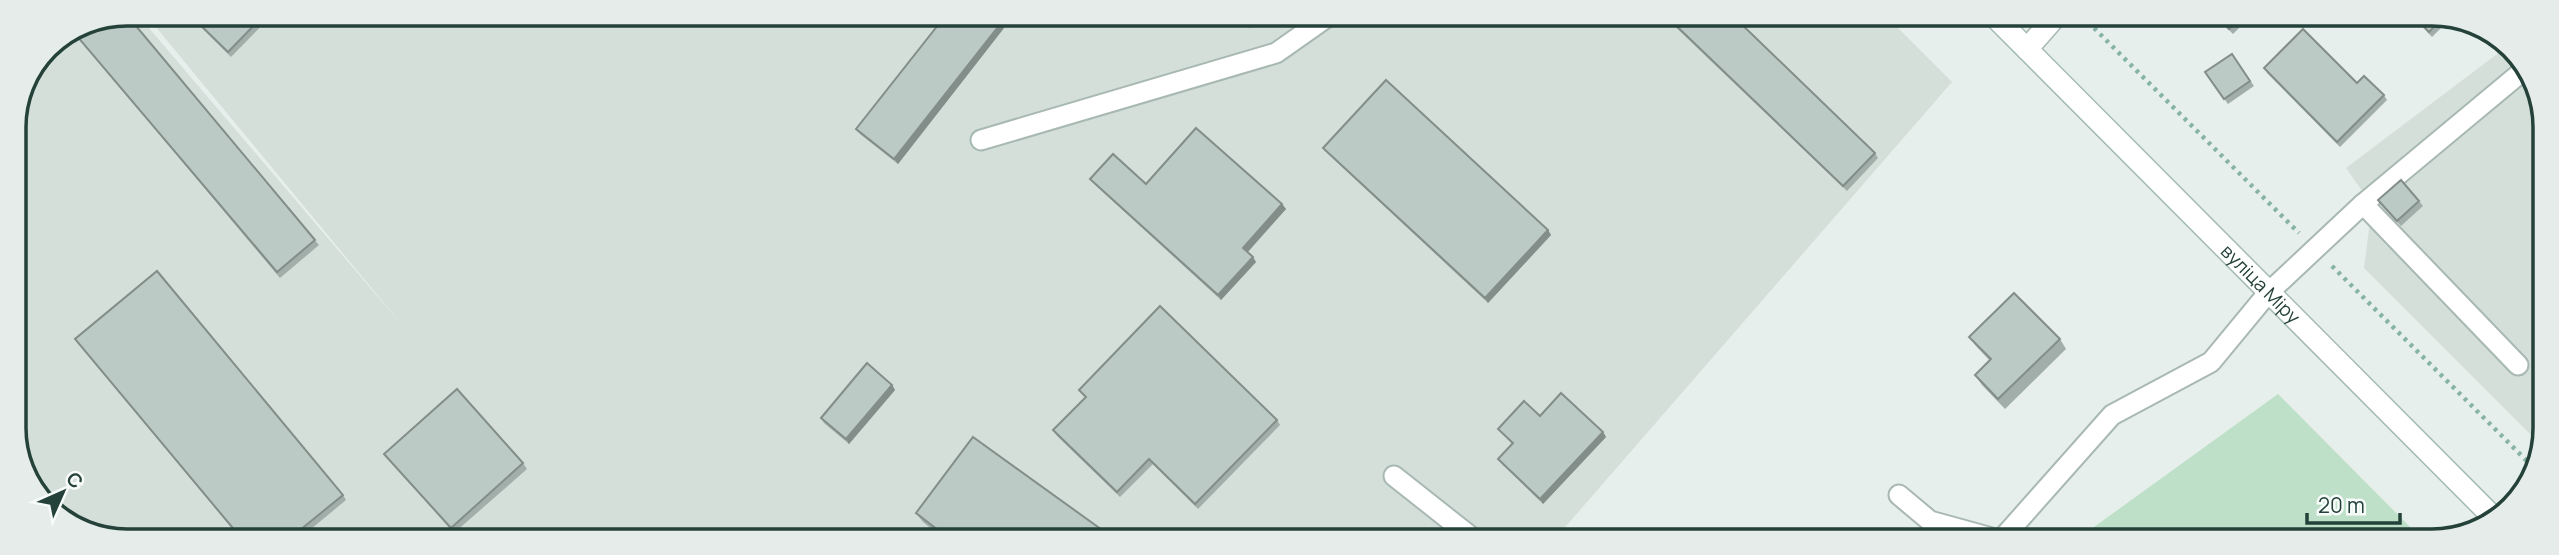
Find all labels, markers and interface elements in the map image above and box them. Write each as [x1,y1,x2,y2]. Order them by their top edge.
street label: вуліца Міру [2215,238,2306,329]
north arrow [28,457,98,527]
text: С [61,466,89,494]
scale bar [2307,482,2400,526]
text: 20 m [2318,491,2365,519]

